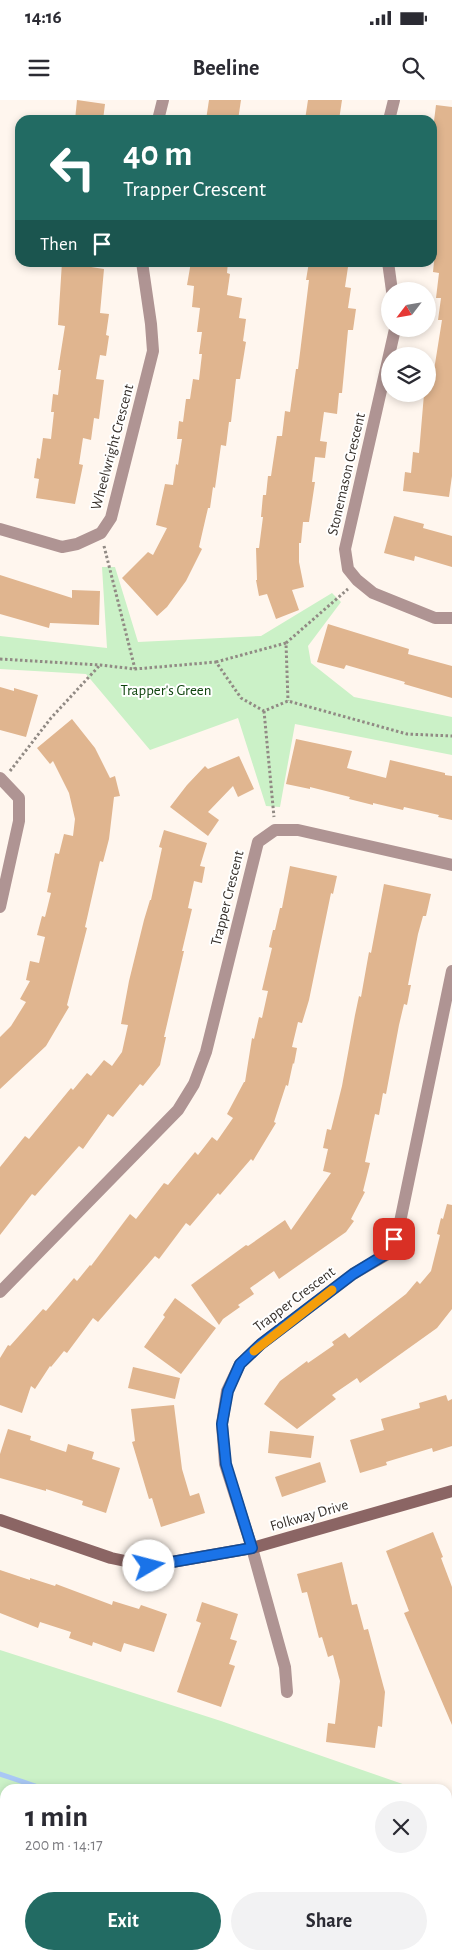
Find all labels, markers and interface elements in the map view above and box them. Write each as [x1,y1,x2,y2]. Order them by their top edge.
text: 14:16 [25,8,62,27]
icon: menu [25,54,53,82]
icon: search [399,54,427,82]
text: Beeline [193,57,259,79]
icon: left [40,135,105,200]
text: 40 m [123,137,192,172]
text: Trapper Crescent [123,178,266,200]
icon: arrive [88,230,116,258]
text: Then [40,235,78,254]
north arrow [381,282,436,338]
map controls [381,282,436,402]
button: layers [381,347,436,402]
street label: Wheelwright Crescent [88,382,137,512]
street label: Stonemason Crescent [325,411,368,537]
park label: Trapper's Green [121,683,211,698]
street label: Trapper Crescent [208,849,247,947]
pin [373,1218,415,1260]
icon: arrive [380,1225,408,1253]
street label: Trapper Crescent [251,1264,338,1335]
street label: Folkway Drive [268,1497,350,1534]
position arrow [122,1539,174,1591]
button: close [375,1801,427,1853]
text: 1 min [25,1802,88,1832]
text: 200 m · 14:17 [25,1837,103,1853]
button: Exit [25,1892,221,1950]
button: Share [231,1892,427,1950]

